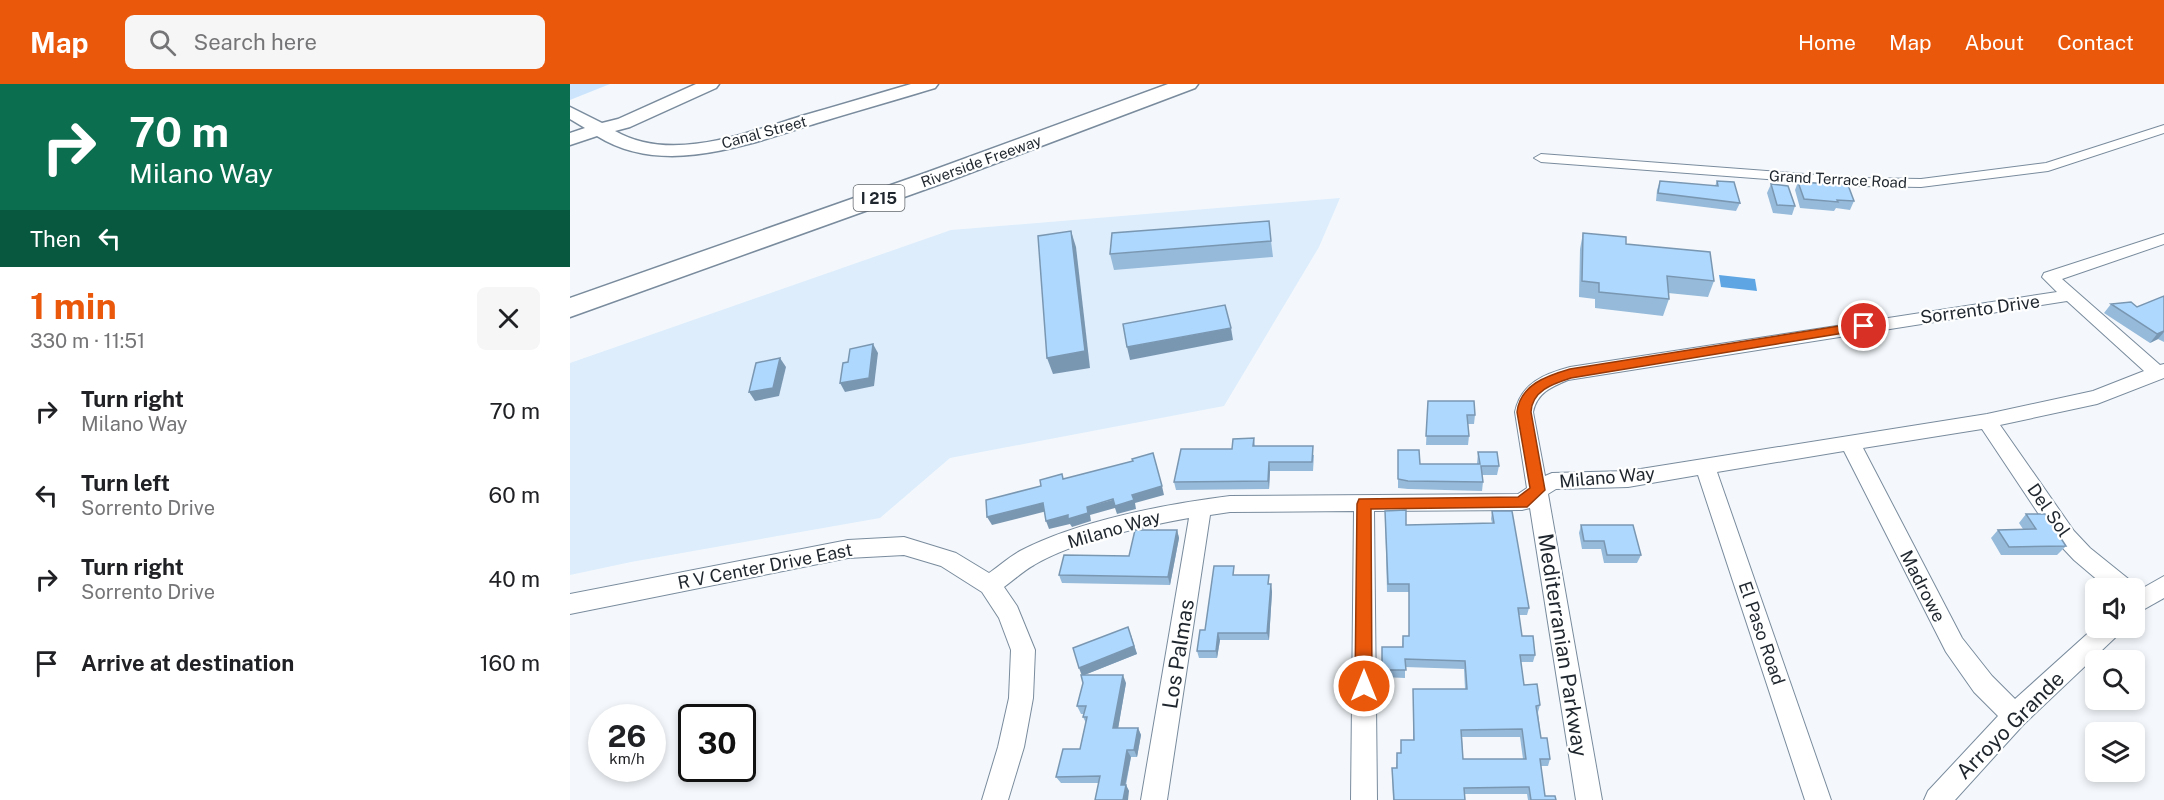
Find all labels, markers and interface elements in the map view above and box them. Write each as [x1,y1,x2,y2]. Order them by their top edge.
search box [125,15,545,69]
text: Map [30,26,89,59]
icon: search [146,26,179,59]
text: Search here [194,29,317,55]
text: Home [1798,30,1856,55]
text: Map [1889,30,1932,55]
text: About [1965,30,2024,55]
text: Contact [2057,30,2134,55]
text: 70 m [129,107,229,156]
icon: right [30,108,108,186]
street label: Canal Street [720,112,809,152]
street label: Riverside Freeway [918,131,1044,191]
text: Milano Way [129,157,273,189]
street label: Grand Terrace Road [1769,167,1907,191]
road number: I 215 [854,185,904,211]
icon: left [93,222,126,255]
text: Then [30,226,81,252]
text: 1 min [30,285,117,327]
button: close [477,287,540,350]
street label: Sorrento Drive [1919,290,2041,328]
pin [1838,300,1889,351]
icon: arrive [1847,309,1880,342]
text: 330 m · 11:51 [30,329,145,353]
text: Turn right [81,386,184,412]
icon: right [30,395,63,428]
text: 70 m [489,398,540,424]
text: Milano Way [81,412,188,436]
street label: Milano Way [1558,462,1656,492]
text: Turn left [81,470,170,496]
icon: left [30,479,63,512]
street label: Del Sol [2023,479,2075,541]
text: 60 m [489,482,540,508]
text: Sorrento Drive [81,496,215,520]
street label: Milano Way [1065,506,1163,552]
street label: Mediterranian Parkway [1533,532,1593,758]
street label: R V Center Drive East [676,539,854,593]
street label: Madrowe [1896,547,1950,625]
text: Turn right [81,554,184,580]
icon: right [30,563,63,596]
text: 40 m [488,566,540,592]
street label: El Paso Road [1734,578,1790,688]
map controls [2085,578,2145,782]
button: sound [2085,578,2145,638]
text: Sorrento Drive [81,580,215,604]
street label: Los Palmas [1157,597,1199,711]
icon: arrive [30,647,63,680]
text: Arrive at destination [81,650,294,676]
text: 160 m [480,650,540,676]
button: search [2085,650,2145,710]
position arrow [1332,654,1396,718]
street label: Arroyo Grande [1951,666,2069,784]
speed limit sign: 30 [678,704,756,782]
text: 26 [608,718,646,754]
button: layers [2085,722,2145,782]
text: km/h [609,750,645,767]

